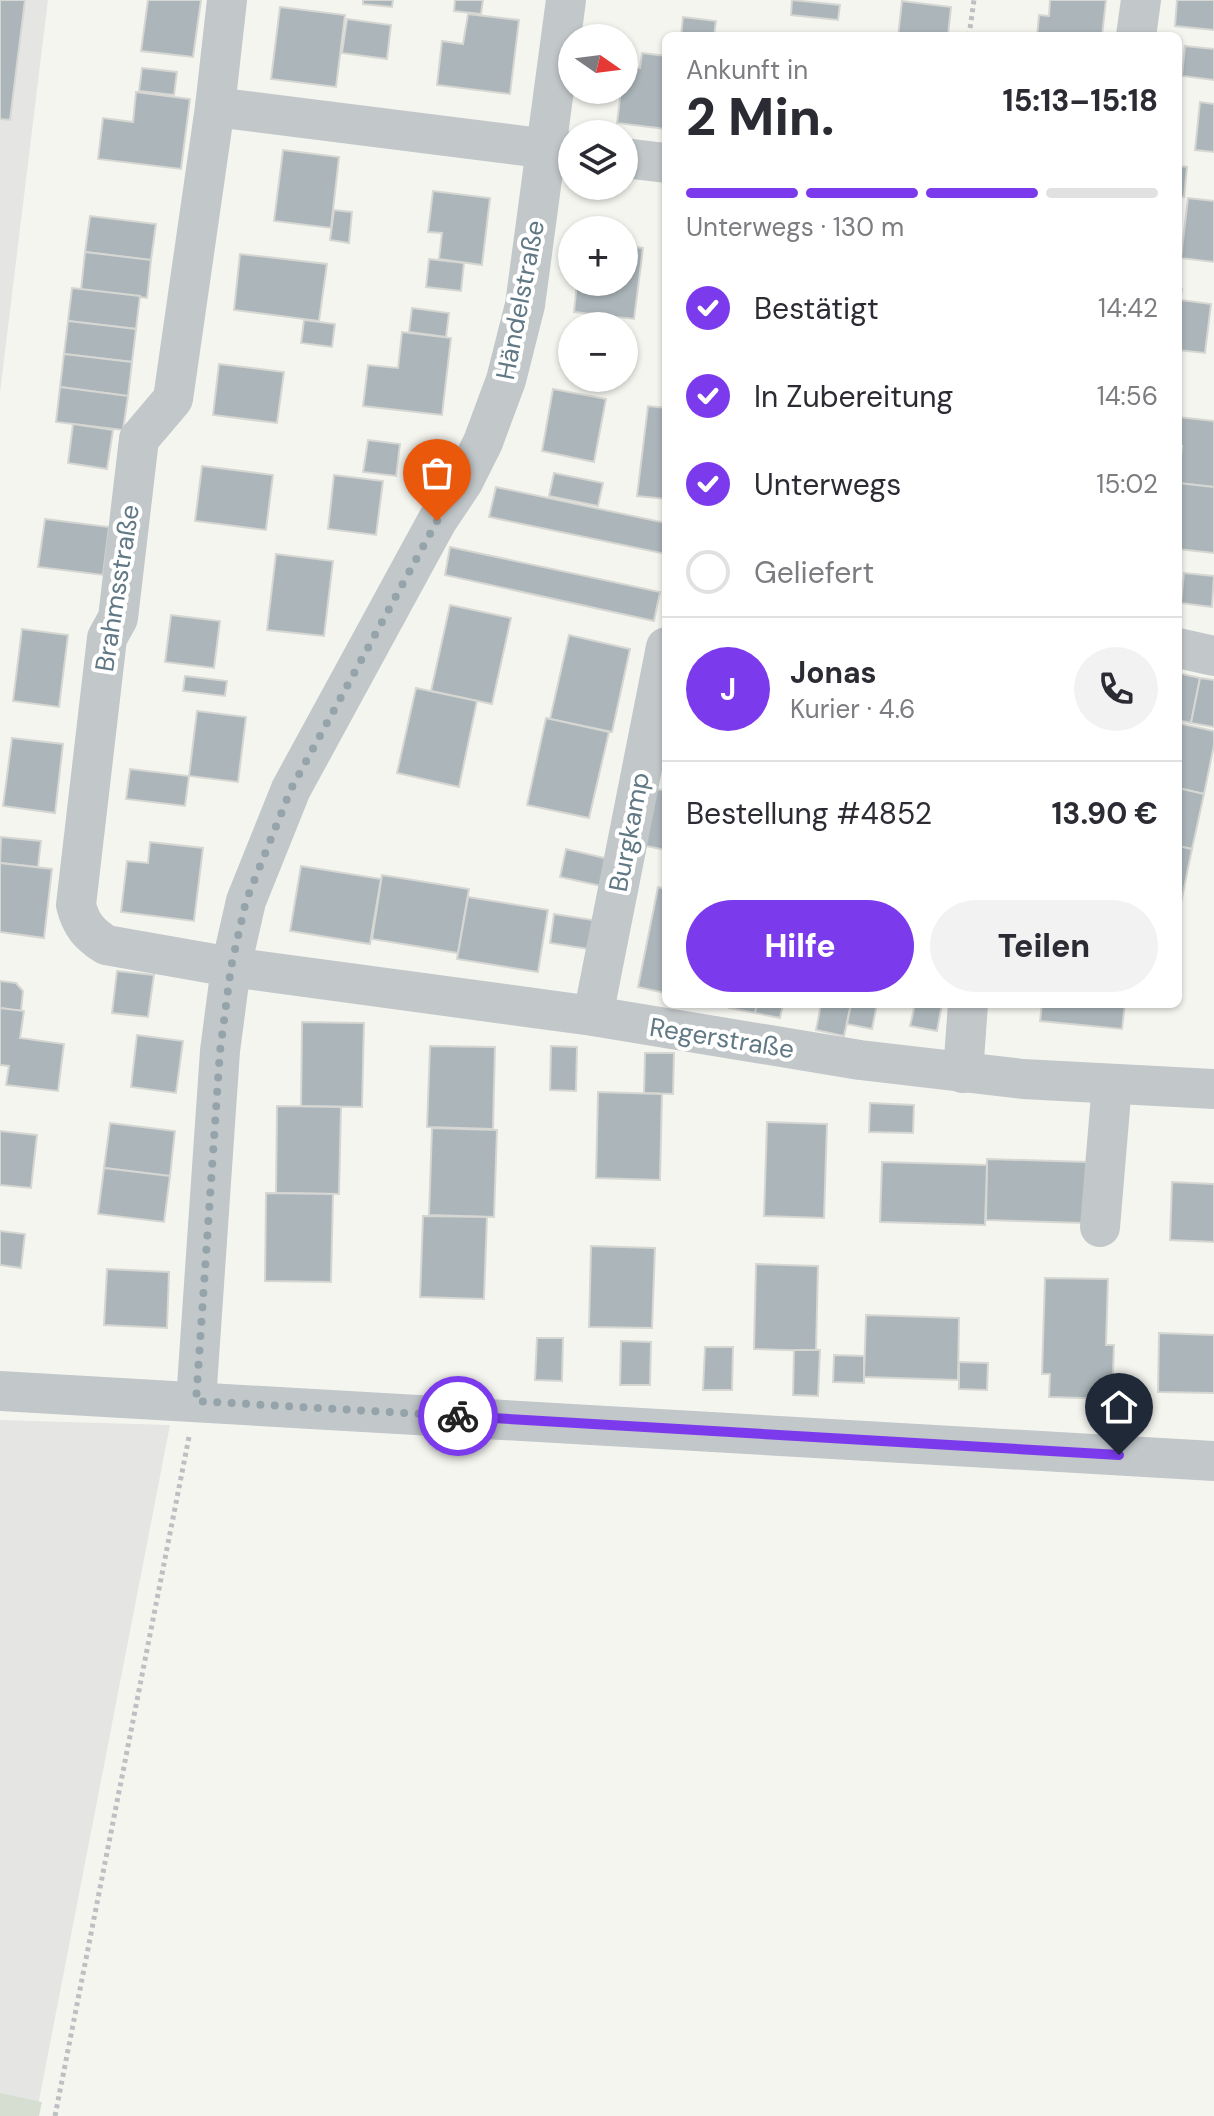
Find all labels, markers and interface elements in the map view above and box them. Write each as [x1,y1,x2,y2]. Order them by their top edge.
north arrow [558,24,638,104]
map controls [558,24,638,392]
text: Ankunft in [686,53,808,87]
text: 15:13–15:18 [1003,81,1158,120]
text: 2 Min. [686,83,835,151]
button: layers [558,120,638,200]
text: Unterwegs · 130 m [686,210,904,244]
button: + [558,216,638,296]
street label: Händelstraße [488,217,552,383]
icon: check [686,286,730,330]
text: Bestätigt [754,289,879,328]
text: 14:42 [1098,291,1158,325]
button: − [558,312,638,392]
icon: check [686,374,730,418]
text: In Zubereitung [754,377,953,416]
text: 14:56 [1097,379,1158,413]
pin [403,439,471,521]
icon: bag [415,451,459,495]
icon: check [686,462,730,506]
text: Unterwegs [754,465,901,504]
text: 15:02 [1096,467,1158,501]
street label: Brahmsstraße [87,502,147,674]
text: Geliefert [754,553,874,592]
button: phone [1074,647,1158,731]
text: Jonas [790,653,877,692]
text: J [720,670,736,709]
text: Kurier · 4.6 [790,692,915,726]
street label: Burgkamp [601,769,657,895]
text: Bestellung #4852 [686,794,932,833]
text: 13.90 € [1051,794,1158,833]
button: Hilfe [686,900,914,992]
button: Teilen [930,900,1158,992]
street label: Regerstraße [647,1010,797,1066]
pin [1085,1373,1153,1455]
courier [418,1376,498,1456]
icon: home [1097,1385,1141,1429]
icon: bike [436,1394,480,1438]

